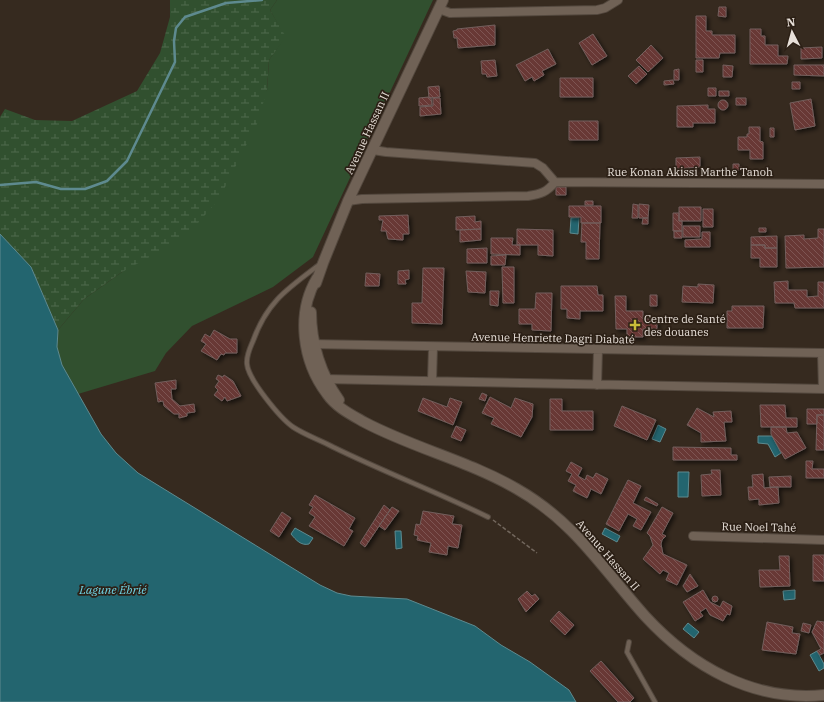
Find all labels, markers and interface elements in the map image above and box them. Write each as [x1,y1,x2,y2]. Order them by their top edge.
north arrow [772,12,812,52]
text: N [786,15,796,29]
street label: Avenue Hassan II [342,89,392,177]
street label: Rue Konan Akissi Marthe Tanoh [607,165,773,179]
place label: Centre de Santé des douanes [644,312,726,339]
marker: Centre de Santé des douanes [629,319,641,331]
street label: Avenue Henriette Dagri Diabaté [471,330,635,346]
street label: Avenue Hassan II [573,517,643,594]
street label: Rue Noel Tahé [722,519,797,535]
water label: Lagune Ébrié [78,582,147,597]

